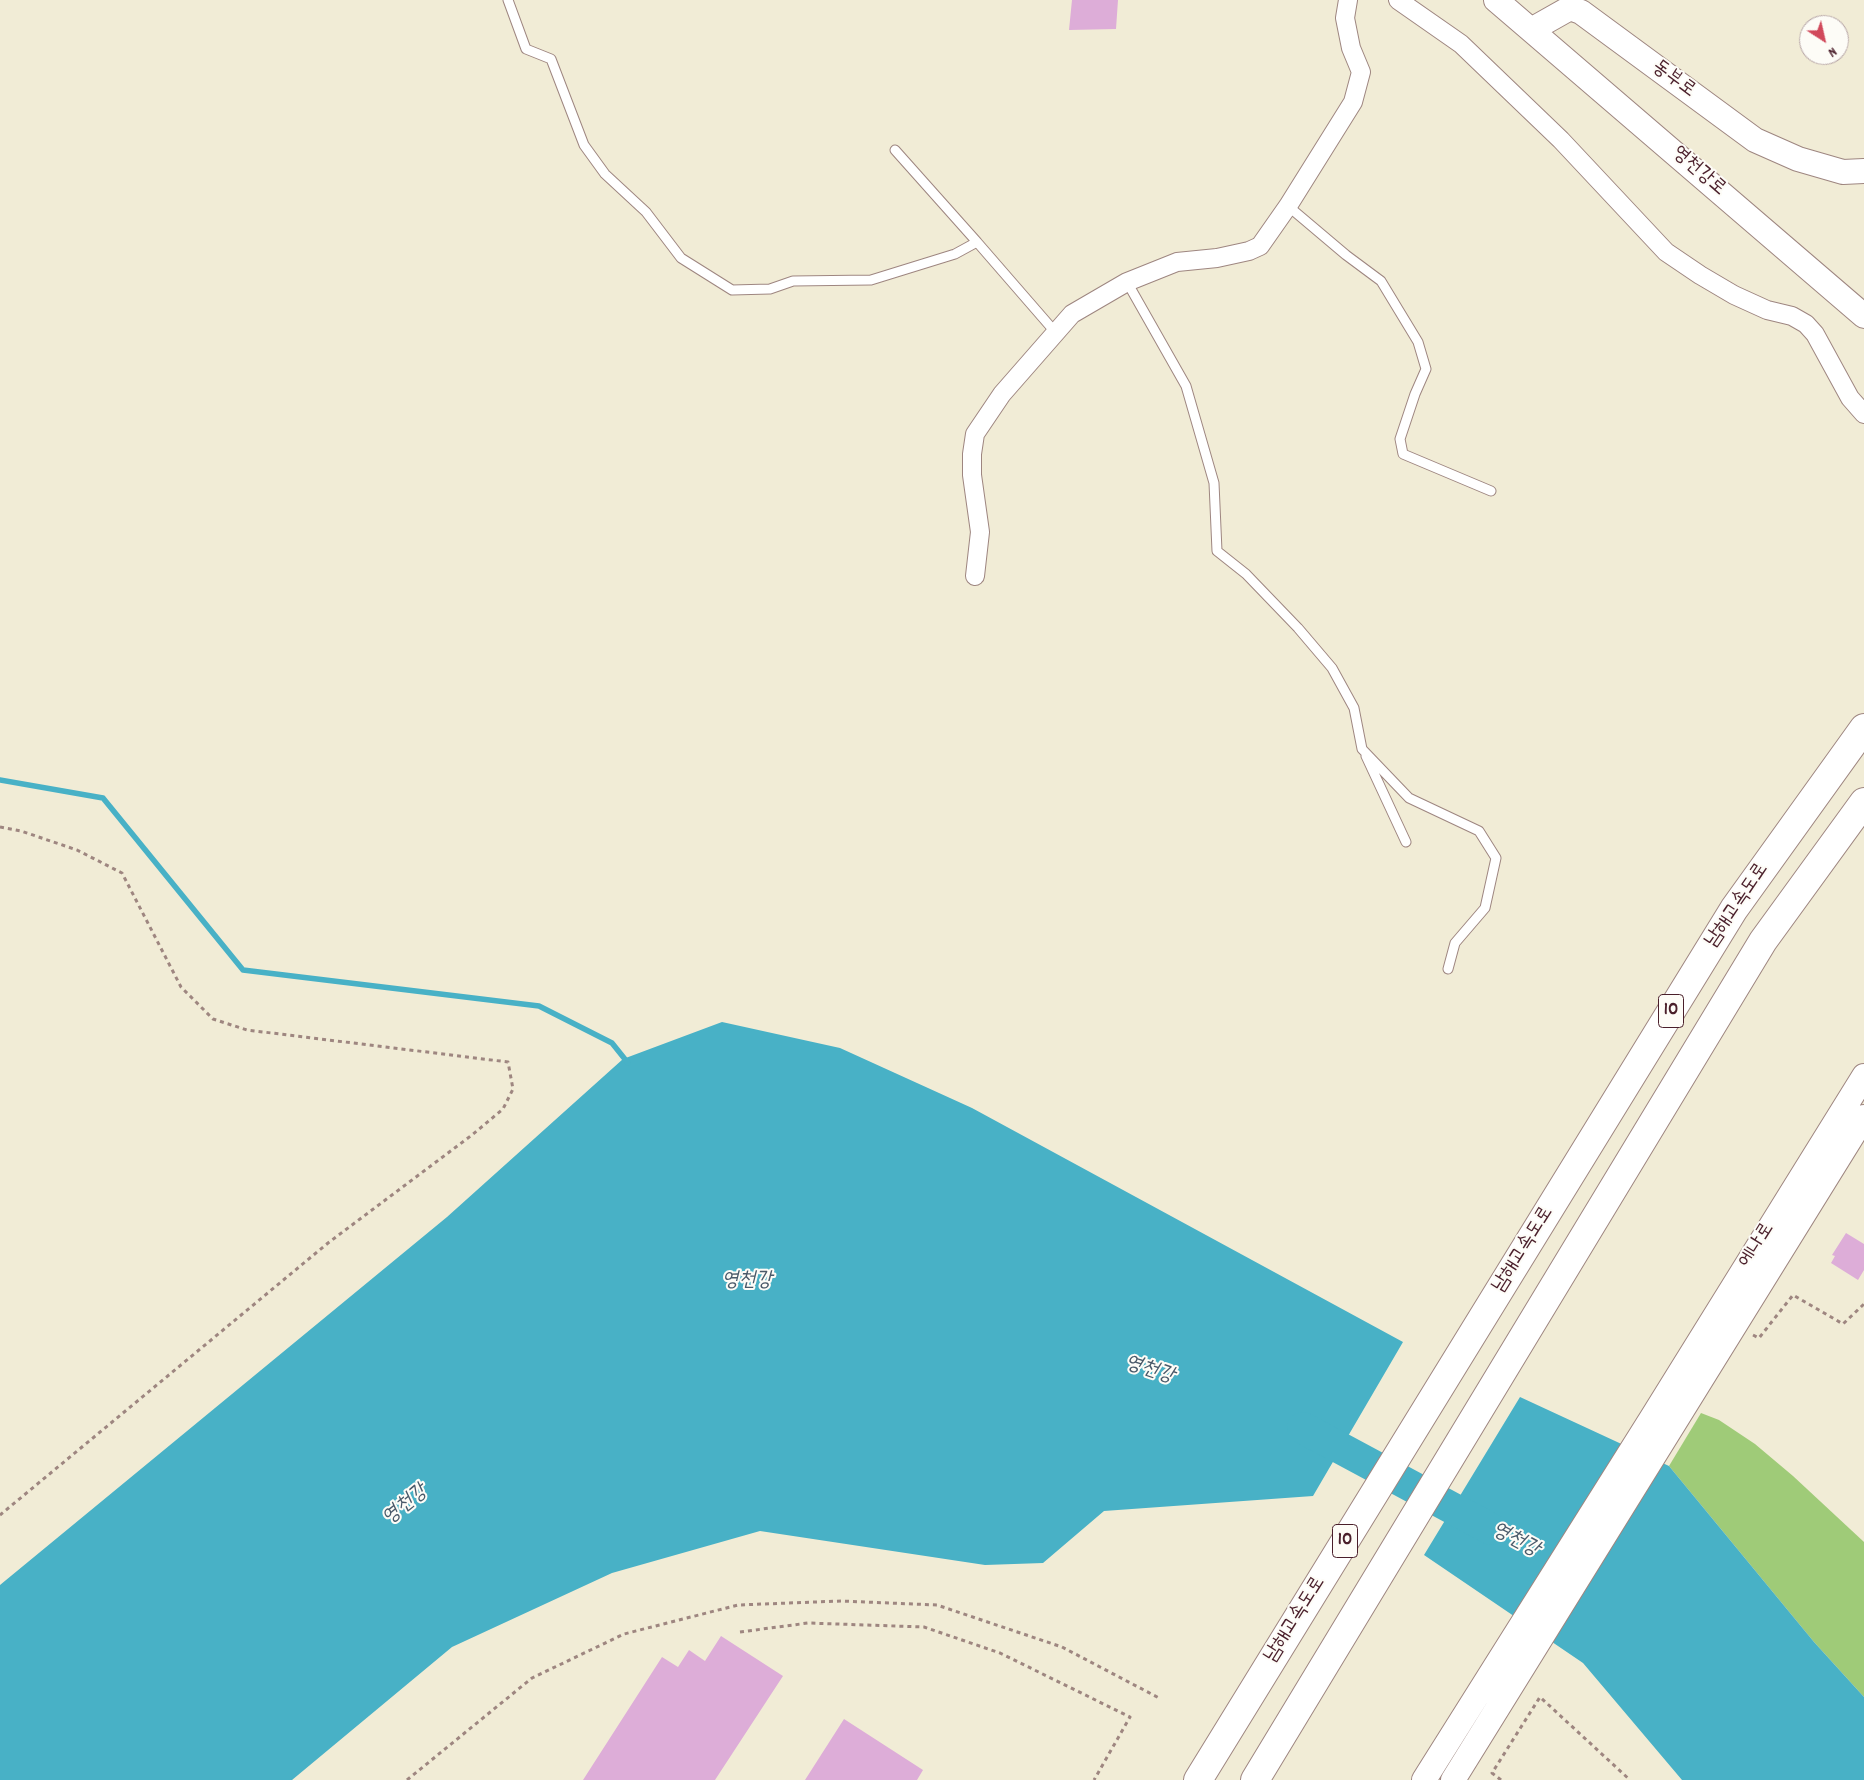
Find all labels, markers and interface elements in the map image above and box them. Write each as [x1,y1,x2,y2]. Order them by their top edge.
north arrow [1799,15,1849,65]
text: N [1823,41,1841,62]
street label: 동부로 [1646,56,1700,104]
street label: 영천강로 [1666,142,1730,202]
street label: 남해고속도로 [1701,859,1775,953]
road number: 10 [1658,994,1684,1028]
street label: 남해고속도로 [1488,1203,1560,1297]
street label: 에나로 [1735,1219,1781,1273]
water label: 영천강 [722,1269,772,1295]
water label: 영천강 [1121,1351,1177,1391]
water label: 영천강 [378,1480,434,1532]
water label: 영천강 [1487,1518,1543,1564]
road number: 10 [1332,1524,1358,1558]
street label: 남해고속도로 [1260,1573,1332,1667]

